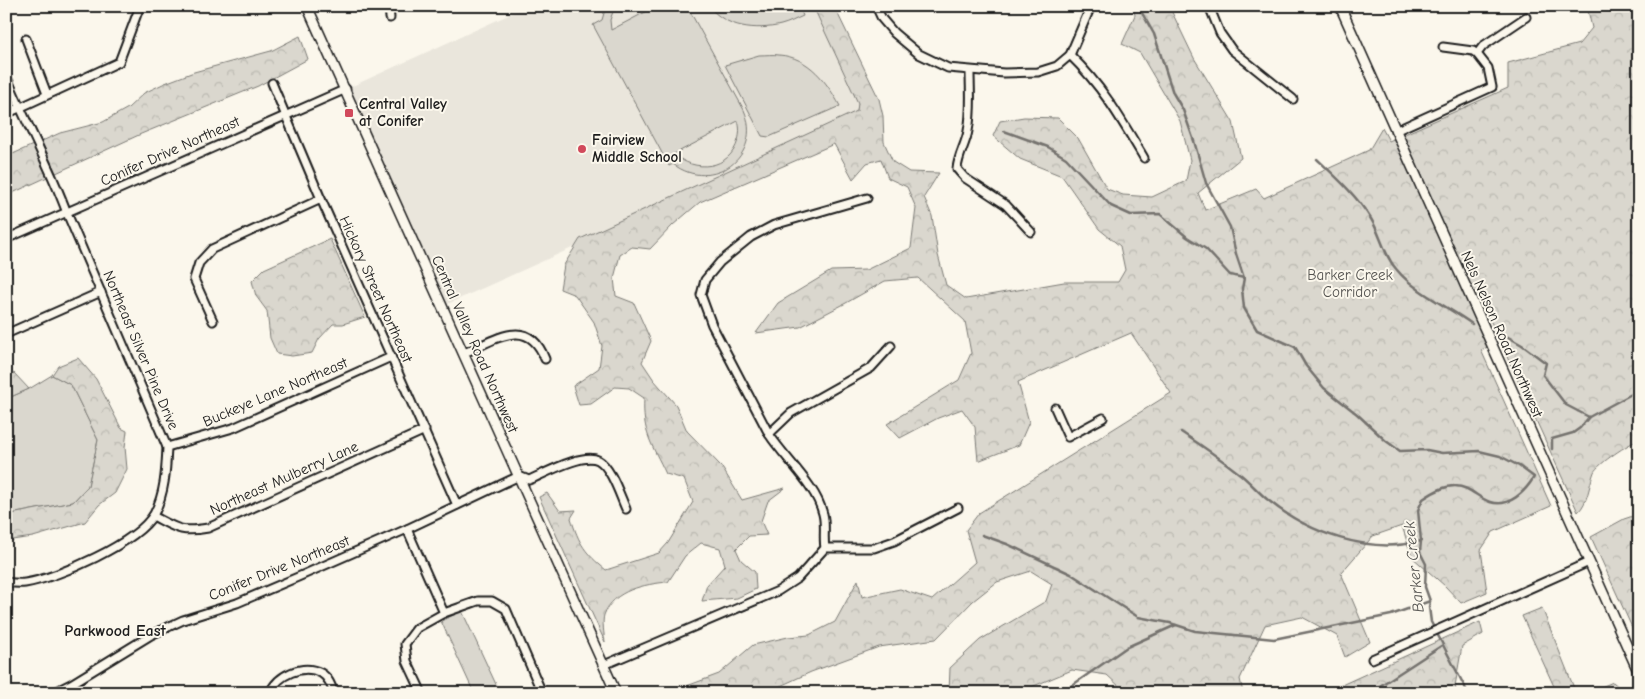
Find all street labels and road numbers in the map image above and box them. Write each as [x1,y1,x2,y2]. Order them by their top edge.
street label: Conifer Drive Northeast [98,112,243,190]
street label: Hickory Street Northeast [336,213,417,366]
street label: Nels Nelson Road Northwest [1457,248,1547,421]
street label: Central Valley Road Northwest [428,253,523,436]
street label: Northeast Silver Pine Drive [99,268,183,433]
street label: Buckeye Lane Northeast [200,353,351,431]
street label: Northeast Mulberry Lane [207,437,361,519]
street label: Conifer Drive Northeast [206,531,353,605]

